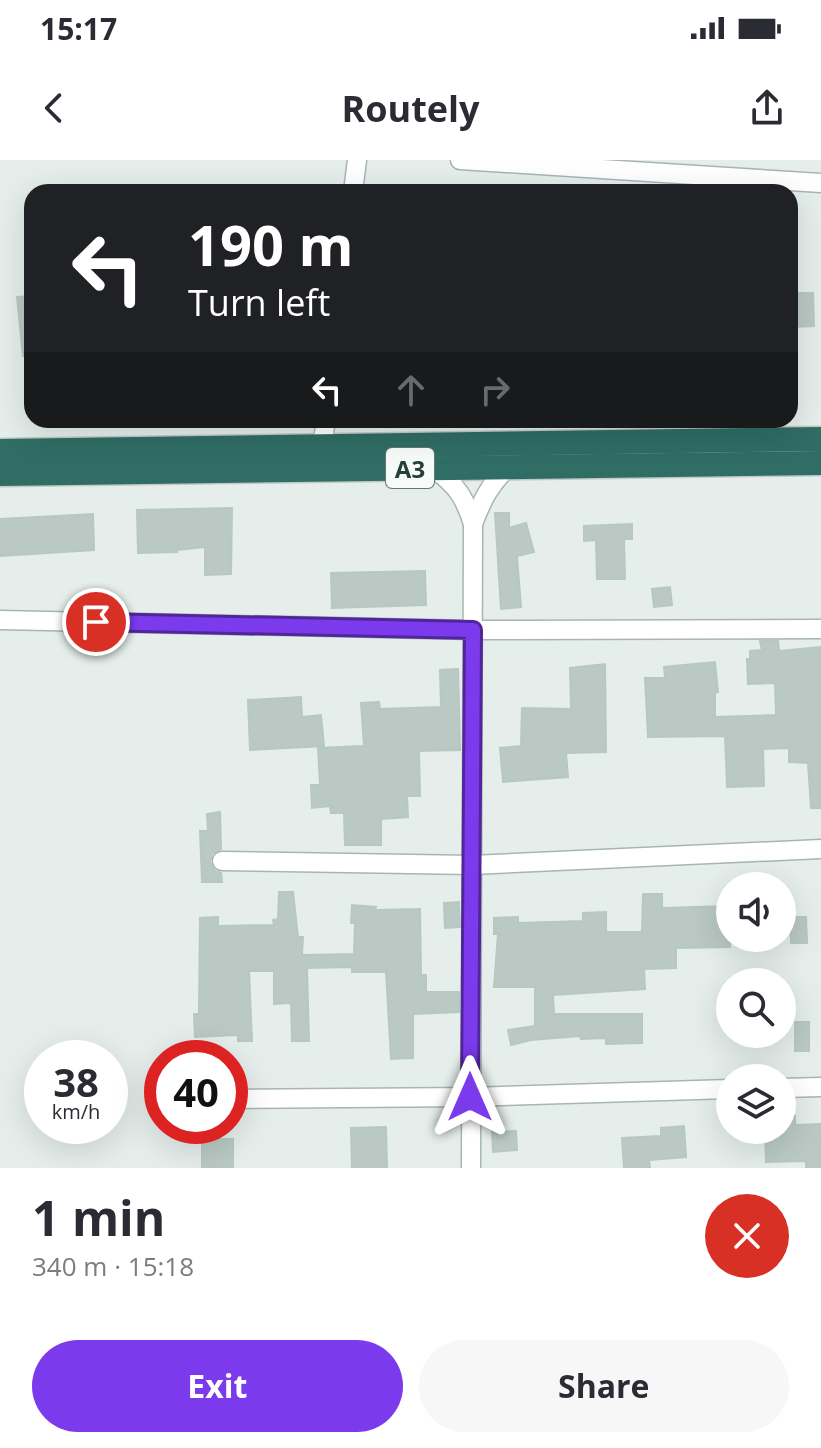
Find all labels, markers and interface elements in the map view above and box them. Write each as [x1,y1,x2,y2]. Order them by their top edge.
text: 15:17 [40,8,117,49]
text: Routely [341,84,480,133]
icon: back [32,86,76,130]
icon: share [745,86,789,130]
text: 190 m [188,206,354,282]
icon: left [56,216,160,320]
text: Turn left [188,278,330,327]
icon: left [305,368,349,412]
icon: ahead [389,368,433,412]
icon: right [473,368,517,412]
road number: A3 [386,448,434,488]
pin [62,588,130,656]
icon: arrive [74,600,118,644]
map controls [716,872,796,1144]
button: sound [716,872,796,952]
button: search [716,968,796,1048]
speed limit sign: 40 [144,1040,248,1144]
text: 38 [53,1054,99,1109]
position arrow [428,1055,512,1139]
button: layers [716,1064,796,1144]
text: km/h [52,1098,100,1125]
text: 1 min [32,1185,165,1250]
button: close [705,1194,789,1278]
text: 340 m · 15:18 [32,1248,194,1284]
button: Exit [32,1340,403,1432]
button: Share [419,1340,789,1432]

